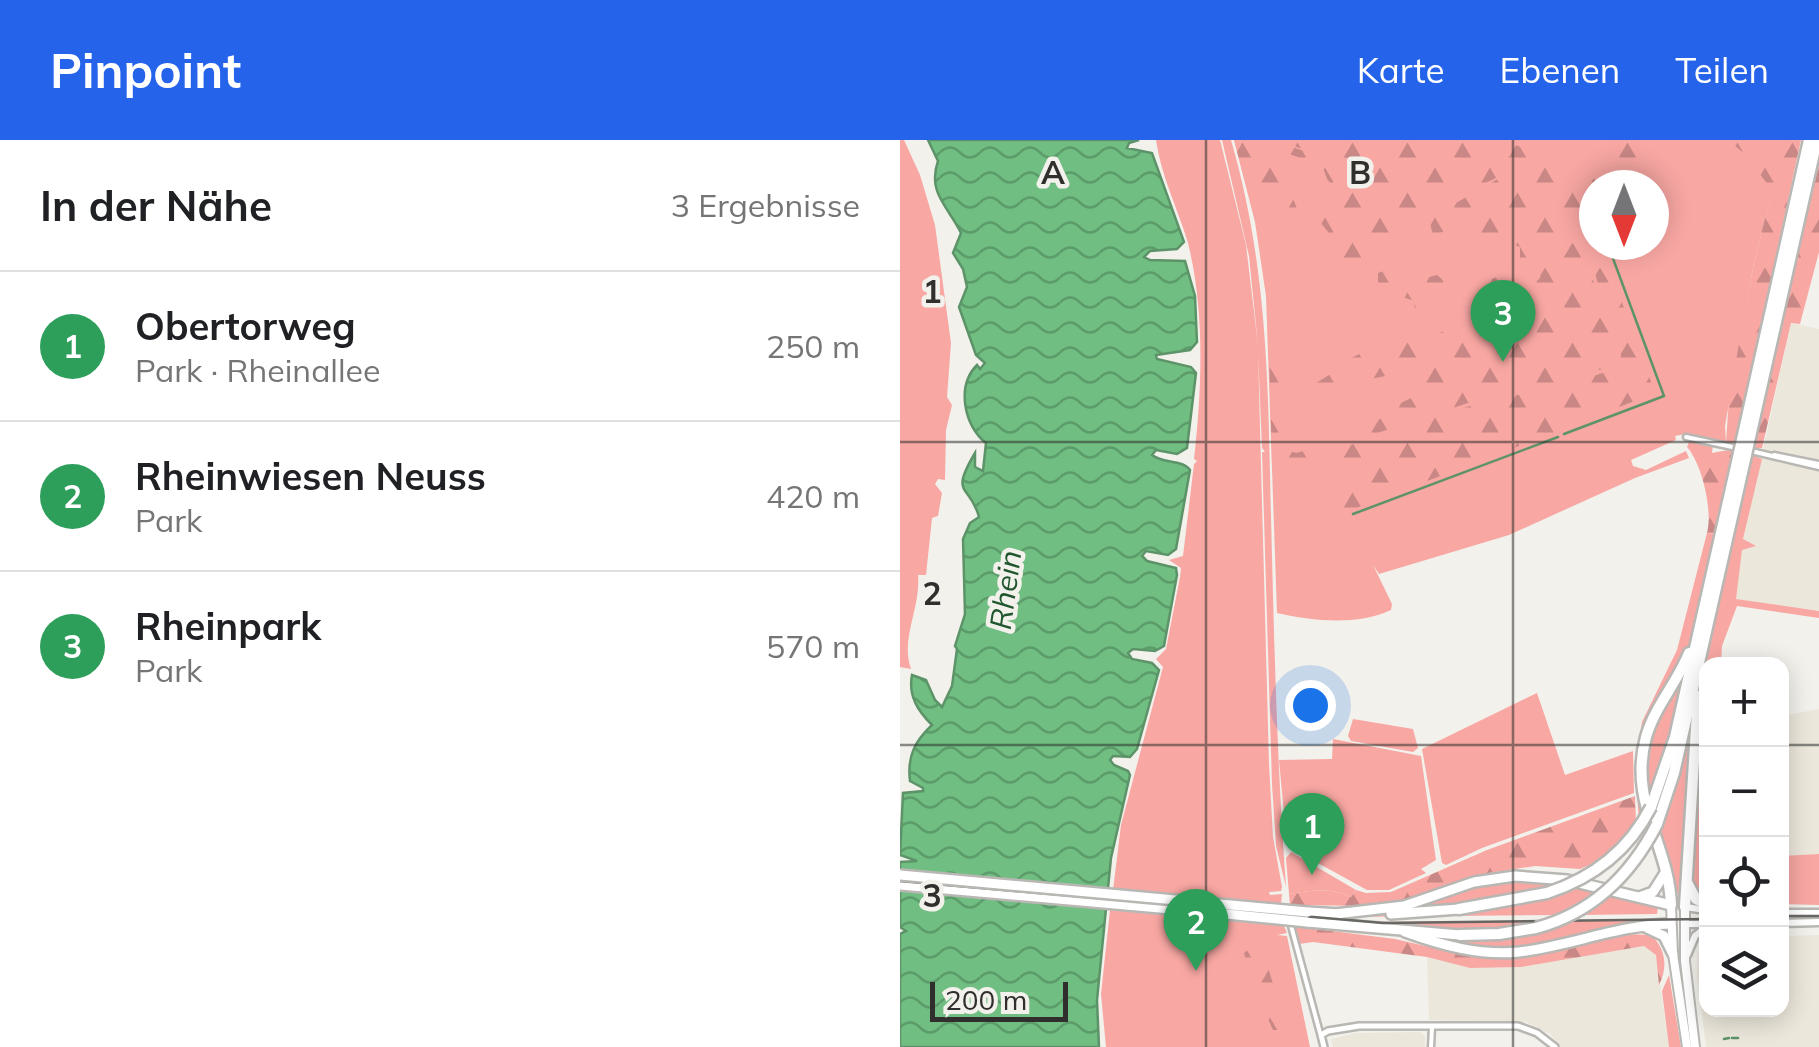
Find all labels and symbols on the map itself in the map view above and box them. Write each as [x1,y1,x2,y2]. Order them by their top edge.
text: A [1041,152,1065,192]
text: B [1349,152,1371,192]
north arrow [1579,170,1669,260]
text: 1 [922,271,942,311]
pin: 3 [1470,280,1536,362]
water label: Rhein [981,548,1029,632]
text: 2 [922,573,942,613]
your location [1285,680,1336,731]
pin: 1 [1280,792,1344,875]
text: 3 [922,875,942,915]
pin: 2 [1164,888,1228,971]
scale bar [930,977,1068,1022]

